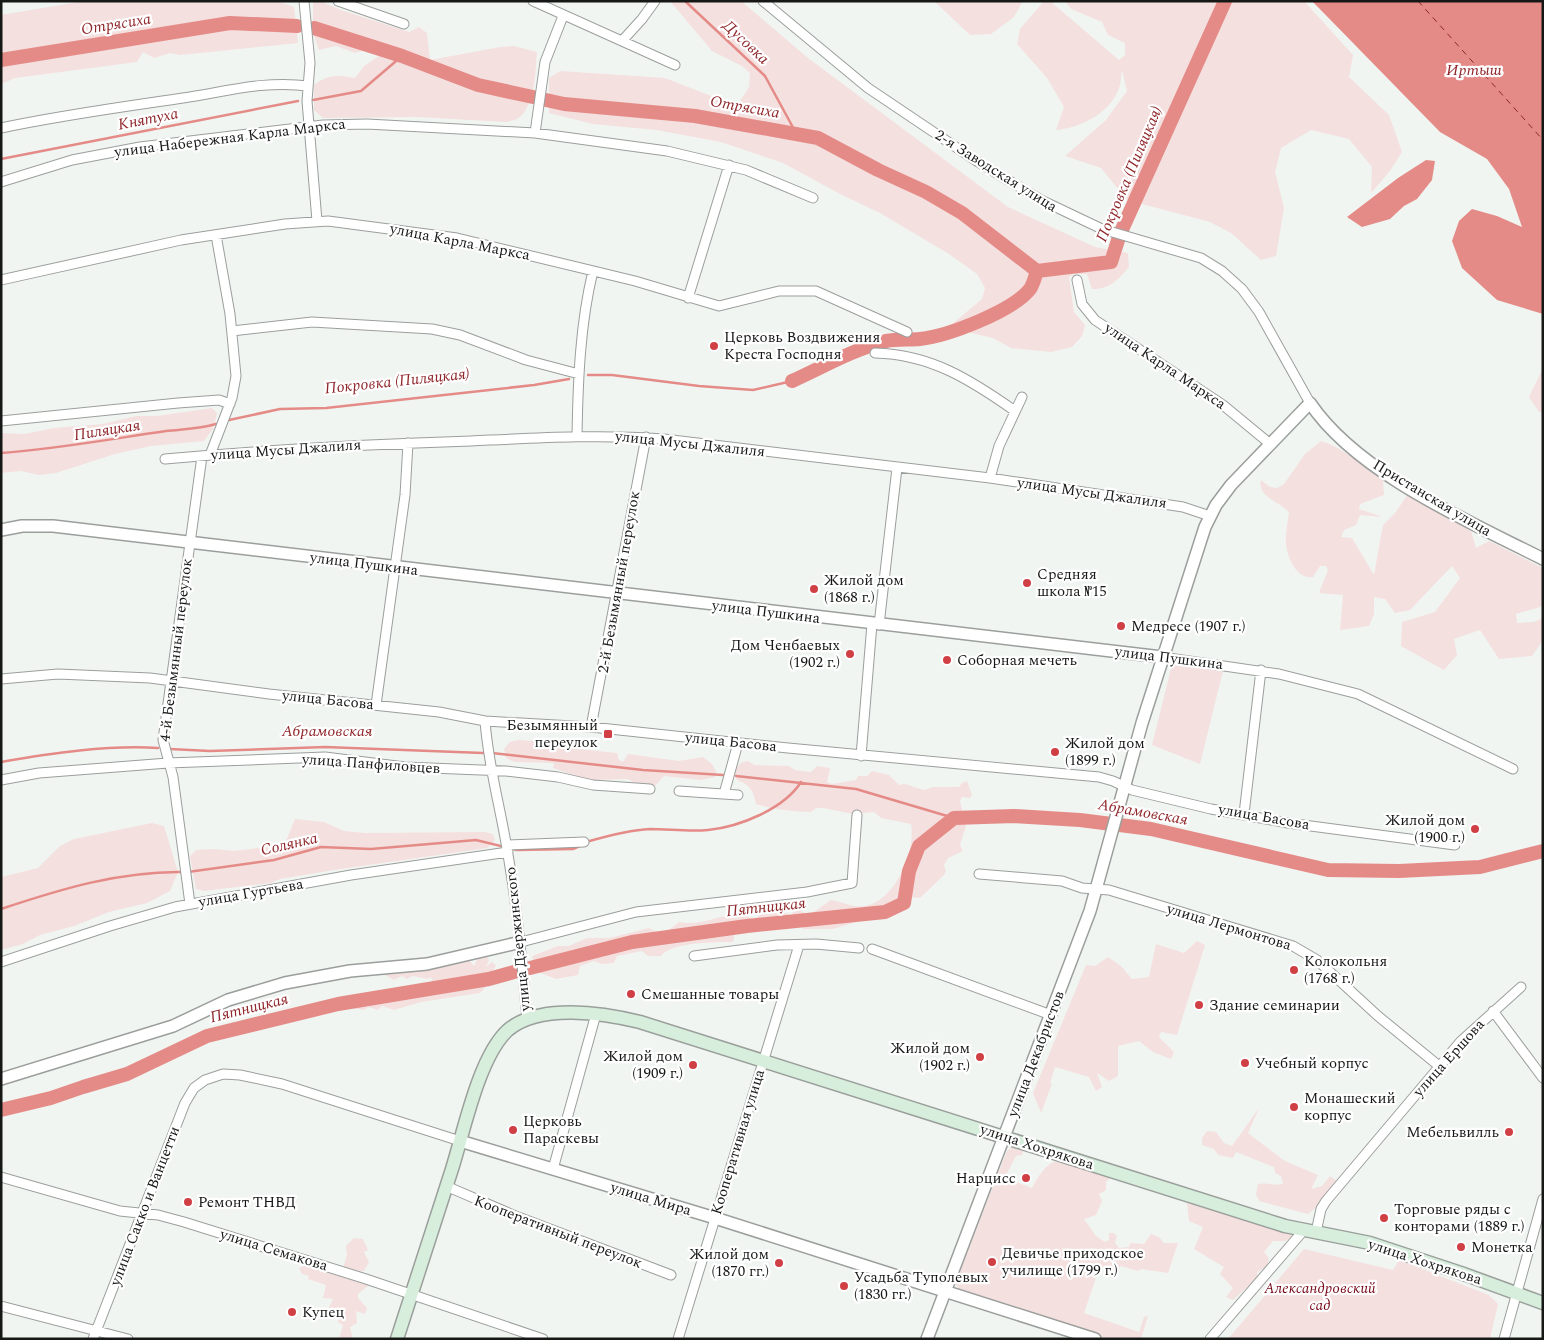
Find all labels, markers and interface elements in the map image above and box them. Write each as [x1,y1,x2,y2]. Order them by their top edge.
water label: Отрясиха [79,7,153,41]
water label: Дусовка [716,13,775,70]
water label: Иртыш [1446,58,1502,82]
water label: Отрясиха [708,89,782,125]
water label: Княтуха [116,101,180,137]
water label: Покровка (Пиляцкая) [1090,102,1168,246]
street label: улица Набережная Карла Маркса [112,112,348,164]
street label: 2-я Заводская улица [930,124,1062,218]
street label: улица Карла Маркса [387,217,533,267]
street label: улица Карла Маркса [1099,316,1231,416]
place label: Церковь Воздвижения Креста Господня [724,326,880,366]
marker: Церковь Воздвижения Креста Господня [708,340,720,352]
water label: Покровка (Пиляцкая) [323,361,471,401]
water label: Пиляцкая [72,413,142,447]
street label: улица Мусы Джалиля [613,425,766,463]
street label: улица Мусы Джалиля [209,433,362,467]
street label: Пристанская улица [1368,453,1496,543]
street label: улица Мусы Джалиля [1015,471,1168,515]
street label: 2-й Безымянный переулок [592,489,646,675]
street label: улица Пушкина [308,546,420,582]
street label: 4-й Безымянный переулок [153,557,199,743]
place label: Средняя школа №15 [1037,563,1107,603]
place label: Жилой дом (1868 г.) [824,569,904,609]
marker: Средняя школа №15 [1021,577,1033,589]
marker: Жилой дом (1868 г.) [808,583,820,595]
street label: улица Пушкина [710,594,822,630]
place label: Медресе (1907 г.) [1131,615,1246,638]
marker: Медресе (1907 г.) [1115,620,1127,632]
place label: Дом Ченбаевых (1902 г.) [731,634,841,674]
street label: улица Пушкина [1113,640,1225,676]
marker: Дом Ченбаевых (1902 г.) [844,648,856,660]
place label: Соборная мечеть [957,649,1077,672]
marker: Соборная мечеть [941,654,953,666]
street label: улица Басова [280,684,376,716]
place label: Безымянный переулок [507,714,598,754]
water label: Абрамовская [281,719,373,743]
street label: улица Басова [683,726,779,758]
marker: Безымянный переулок [602,728,614,740]
place label: Жилой дом (1899 г.) [1065,732,1145,772]
marker: Жилой дом (1899 г.) [1049,746,1061,758]
street label: улица Панфиловцев [300,748,441,780]
water label: Абрамовская [1095,792,1190,832]
street label: улица Басова [1216,797,1312,836]
place label: Жилой дом (1900 г.) [1385,809,1465,849]
marker: Жилой дом (1900 г.) [1469,823,1481,835]
water label: Солянка [258,826,320,862]
street label: улица Дзержинского [499,866,537,1013]
street label: улица Гуртьева [196,872,306,914]
water label: Пятницкая [725,891,807,923]
street label: улица Лермонтова [1163,897,1295,957]
place label: Колокольня (1768 г.) [1304,950,1387,990]
marker: Колокольня (1768 г.) [1288,964,1300,976]
place label: Смешанные товары [641,983,779,1006]
water label: Пятницкая [207,987,291,1029]
street label: улица Декабристов [1001,987,1071,1121]
marker: Смешанные товары [625,988,637,1000]
place label: Здание семинарии [1209,994,1340,1017]
marker: Здание семинарии [1193,999,1205,1011]
street label: улица Ершова [1407,1013,1491,1103]
place label: Жилой дом (1902 г.) [890,1037,970,1077]
place label: Жилой дом (1909 г.) [603,1045,683,1085]
marker: Жилой дом (1902 г.) [974,1051,986,1063]
place label: Учебный корпус [1255,1052,1369,1075]
marker: Учебный корпус [1239,1057,1251,1069]
marker: Жилой дом (1909 г.) [687,1059,699,1071]
street label: Кооперативная улица [705,1066,771,1218]
place label: Монашеский корпус [1304,1087,1396,1127]
marker: Монашеский корпус [1288,1101,1300,1113]
place label: Церковь Параскевы [523,1110,599,1150]
street label: улица Хохрякова [976,1117,1097,1176]
place label: Мебельвилль [1406,1121,1499,1144]
street label: улица Сакко и Ванцетти [104,1123,186,1290]
marker: Церковь Параскевы [507,1124,519,1136]
marker: Мебельвилль [1503,1126,1515,1138]
place label: Нарцисс [956,1167,1016,1190]
marker: Нарцисс [1020,1172,1032,1184]
street label: улица Мира [607,1176,695,1222]
street label: Кооперативный переулок [470,1189,646,1275]
place label: Ремонт ТНВД [198,1191,296,1214]
marker: Ремонт ТНВД [182,1196,194,1208]
place label: Торговые ряды с конторами (1889 г.) [1394,1198,1525,1238]
marker: Торговые ряды с конторами (1889 г.) [1378,1212,1390,1224]
street label: улица Семакова [216,1222,331,1278]
street label: улица Хохрякова [1364,1232,1485,1291]
place label: Монетка [1471,1236,1533,1259]
marker: Монетка [1455,1241,1467,1253]
place label: Девичье приходское училище (1799 г.) [1001,1242,1144,1282]
place label: Жилой дом (1870 гг.) [689,1243,769,1283]
marker: Девичье приходское училище (1799 г.) [986,1256,998,1268]
marker: Жилой дом (1870 гг.) [773,1257,785,1269]
place label: Усадьба Туполевых (1830 гг.) [854,1266,989,1306]
park label: Александровский сад [1263,1277,1376,1317]
marker: Усадьба Туполевых (1830 гг.) [838,1280,850,1292]
place label: Купец [302,1301,345,1324]
marker: Купец [286,1306,298,1318]

